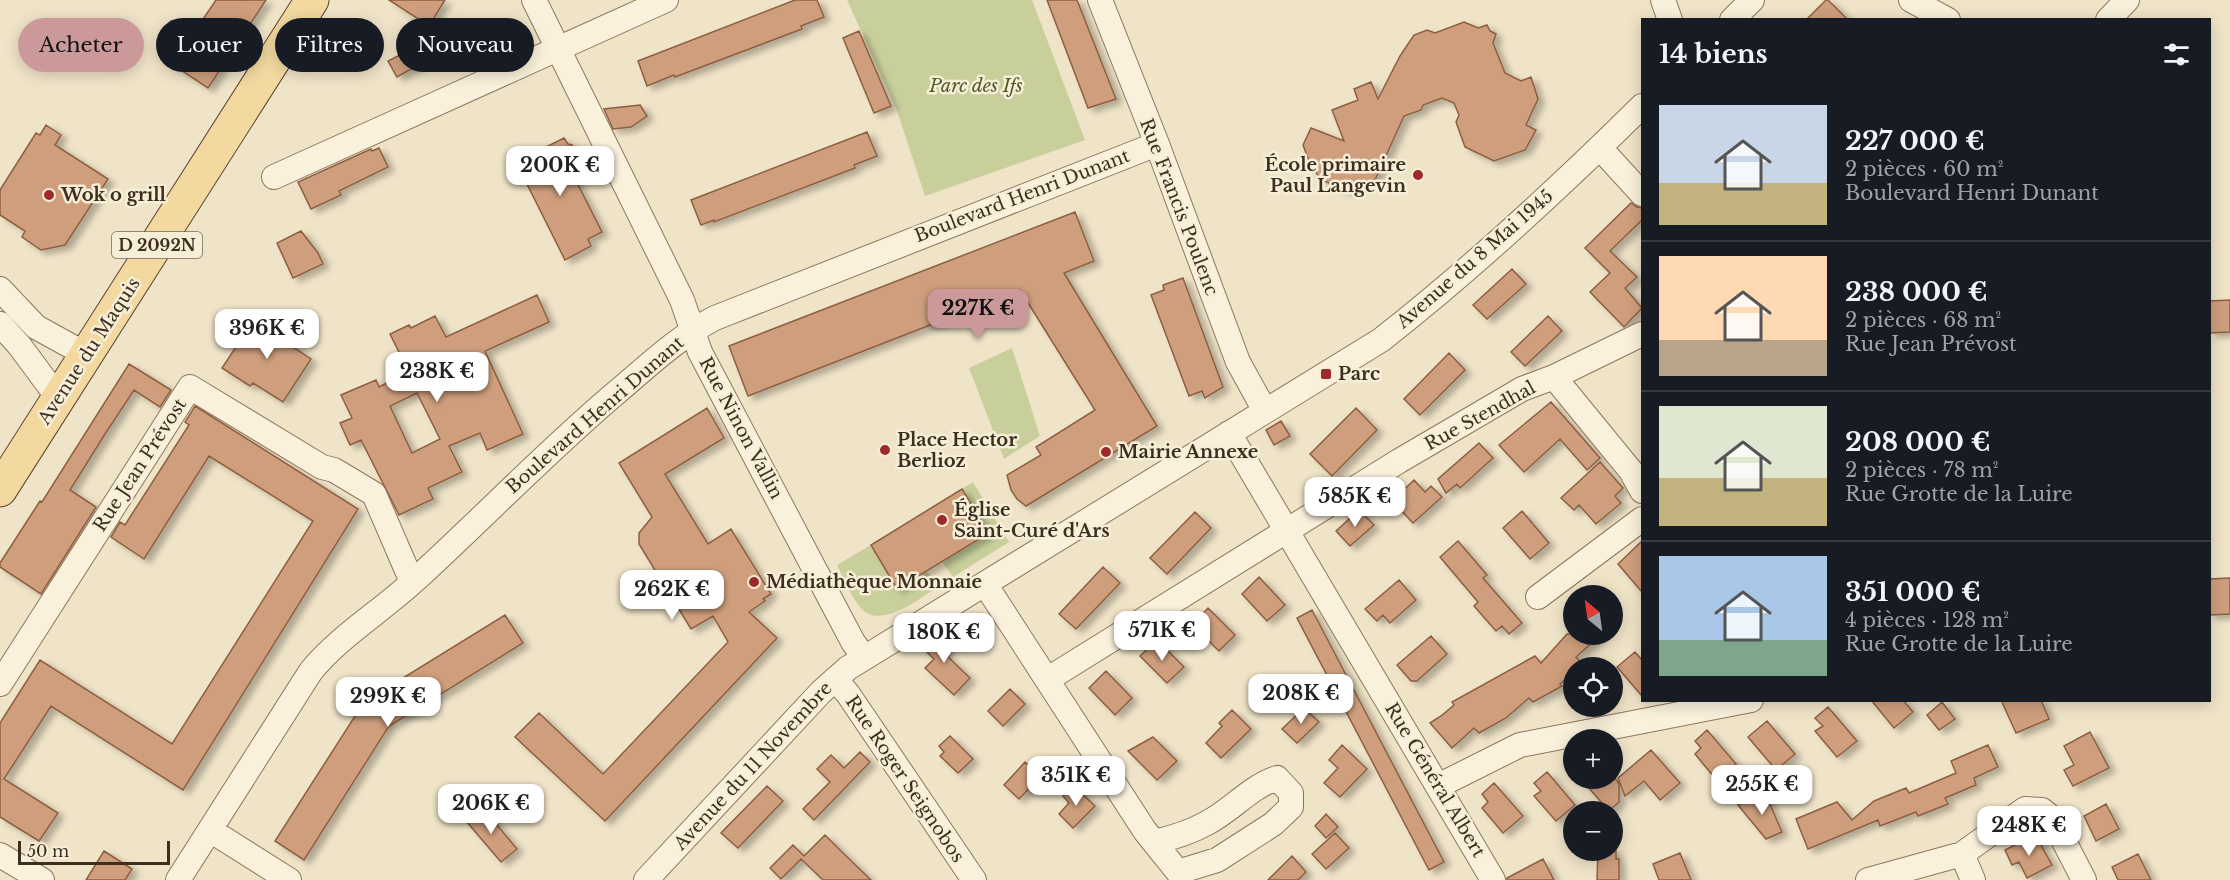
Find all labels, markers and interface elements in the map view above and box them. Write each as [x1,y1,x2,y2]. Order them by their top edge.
chip: Acheter [18,18,144,72]
chip: Louer [156,18,263,72]
chip: Filtres [275,18,384,72]
chip: Nouveau [396,18,534,72]
text: 14 biens [1659,38,1768,70]
icon: filters [2160,38,2193,71]
park label: Parc des Ifs [928,75,1023,97]
street label: Rue Francis Poulenc [1135,115,1223,299]
text: 227 000 € [1845,125,1985,157]
icon: home [1707,129,1779,201]
street label: Boulevard Henri Dunant [911,145,1133,247]
pin: 200K € [511,146,609,197]
text: 200K € [520,153,600,177]
place label: École primaire Paul Langevin [1264,153,1406,197]
text: 2 pièces · 60 m² [1845,157,2003,181]
marker: École primaire Paul Langevin [1411,168,1425,182]
text: Boulevard Henri Dunant [1845,181,2099,205]
place label: Wok o grill [60,184,167,206]
street label: Avenue du 8 Mai 1945 [1391,185,1558,334]
marker: Wok o grill [42,188,56,202]
road number: D 2092N [112,232,202,258]
street label: Avenue du Maquis [33,273,145,429]
text: 238 000 € [1845,276,1988,308]
icon: home [1707,280,1779,352]
pin: 227K € [929,289,1027,340]
text: 227K € [941,296,1015,320]
text: 2 pièces · 68 m² [1845,308,2001,332]
pin: 396K € [218,309,316,360]
text: 396K € [229,316,305,340]
street label: Boulevard Henri Dunant [502,332,689,498]
text: Rue Jean Prévost [1845,332,2017,356]
pin: 238K € [388,352,486,403]
street label: Rue Ninon Vallin [694,353,788,503]
text: 238K € [400,359,475,383]
place label: Parc [1338,363,1380,385]
marker: Parc [1319,367,1333,381]
street label: Rue Stendhal [1421,376,1539,455]
street label: Rue Jean Prévost [89,394,191,536]
text: 208 000 € [1845,426,1991,458]
place label: Place Hector Berlioz [897,429,1017,472]
icon: home [1707,430,1779,502]
place label: Mairie Annexe [1118,441,1258,463]
marker: Place Hector Berlioz [878,443,892,457]
marker: Mairie Annexe [1099,445,1113,459]
text: 2 pièces · 78 m² [1845,458,1998,482]
pin: 585K € [1306,477,1404,528]
text: Rue Grotte de la Luire [1845,482,2073,506]
text: 585K € [1318,484,1392,508]
place label: Église Saint-Curé d'Ars [954,498,1110,542]
marker: Église Saint-Curé d'Ars [935,513,949,527]
pin: 262K € [623,570,721,621]
place label: Médiathèque Monnaie [766,571,982,593]
marker: Médiathèque Monnaie [747,575,761,589]
text: 351 000 € [1845,576,1981,608]
text: 262K € [634,577,710,601]
icon: home [1707,580,1779,652]
north arrow [1563,585,1623,645]
map controls [1563,585,1623,861]
text: 4 pièces · 128 m² [1845,608,2009,632]
pin: 571K € [1113,611,1211,662]
pin: 180K € [895,613,993,664]
text: 571K € [1128,618,1196,642]
text: 180K € [907,620,981,644]
text: Rue Grotte de la Luire [1845,632,2073,656]
button: locate [1563,657,1623,717]
pin: 208K € [1252,674,1350,725]
pin: 299K € [339,677,437,728]
street label: Avenue du 11 Novembre [669,677,837,855]
text: 208K € [1262,681,1340,705]
text: 299K € [350,684,426,708]
street label: Rue Roger Seignobos [841,691,969,867]
street label: Rue Général Albert [1380,699,1490,861]
button: + [1563,729,1623,789]
pin: 351K € [1027,756,1125,807]
text: 351K € [1041,763,1111,787]
pin: 255K € [1713,765,1811,816]
text: 255K € [1725,772,1799,796]
pin: 206K € [442,784,540,835]
text: 206K € [452,791,530,815]
button: − [1563,801,1623,861]
pin: 248K € [1980,806,2078,857]
text: 248K € [1991,813,2067,837]
scale bar [18,838,170,866]
text: 50 m [27,841,69,861]

